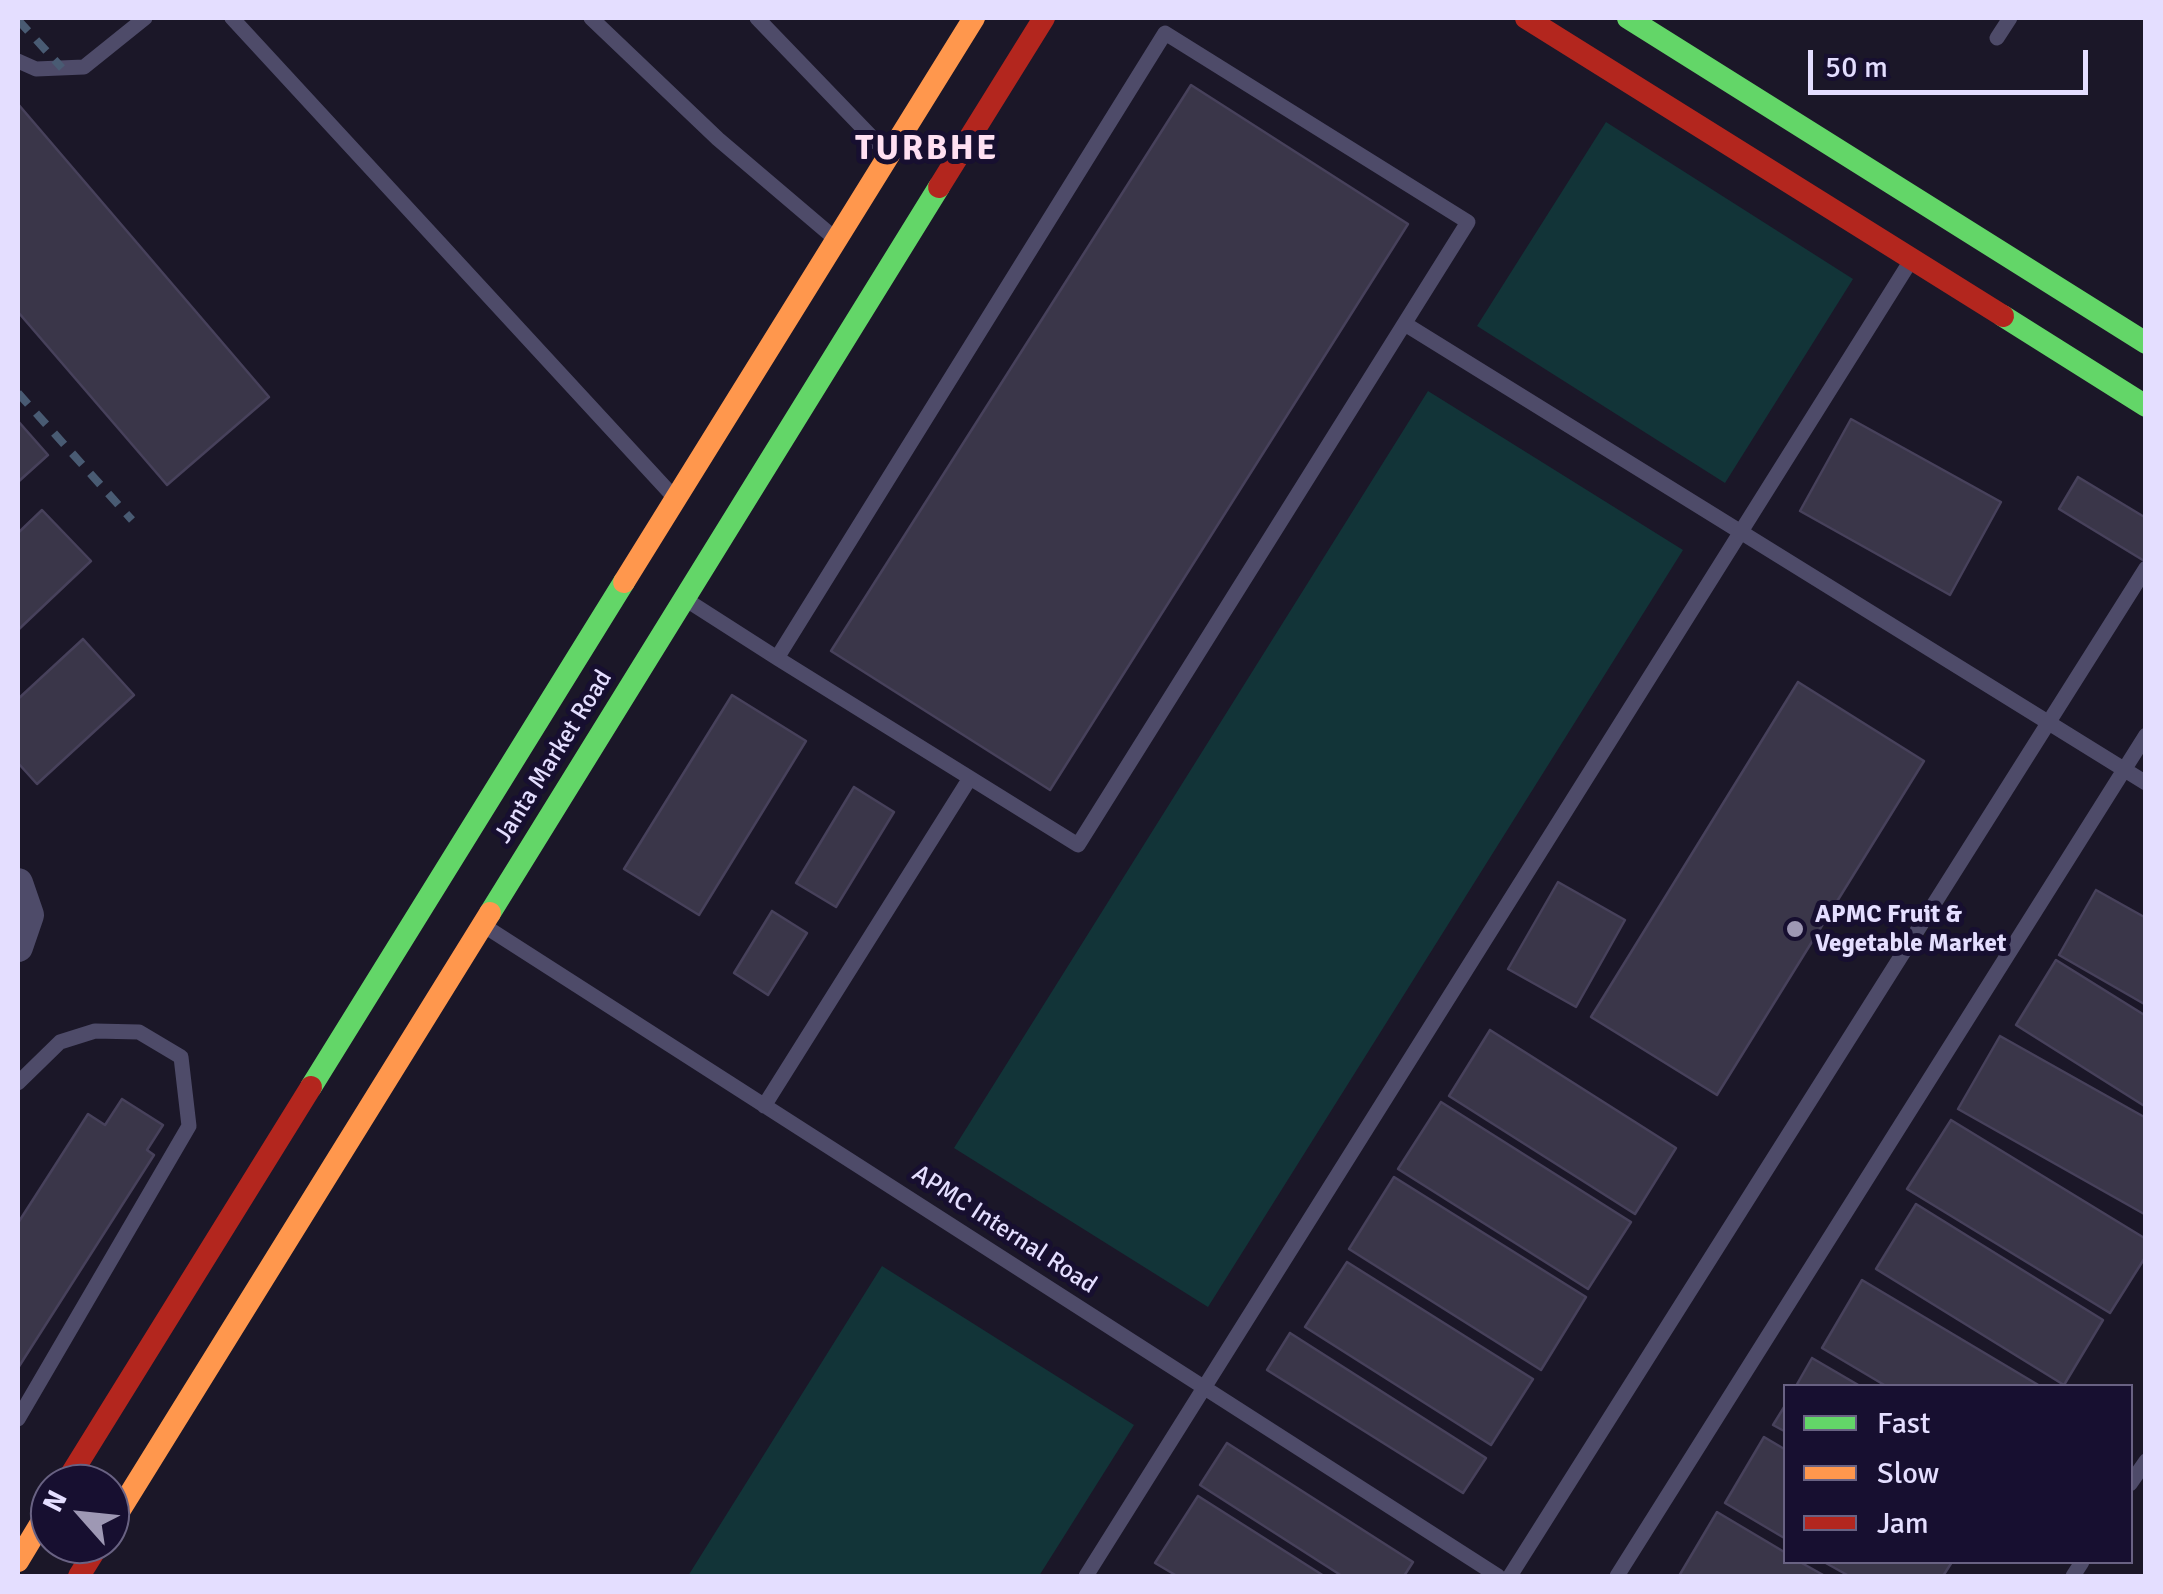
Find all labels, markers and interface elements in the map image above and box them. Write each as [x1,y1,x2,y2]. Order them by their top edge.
scale bar [1813,30,2093,92]
text: 50 m [1825,49,1888,86]
district label: TURBHE [855,129,999,171]
street label: Janta Market Road [489,665,619,849]
place label: APMC Fruit & Vegetable Market [1815,900,2006,959]
marker: APMC Fruit & Vegetable Market [1784,918,1806,940]
street label: APMC Internal Road [906,1159,1102,1301]
legend [1783,1384,2133,1564]
text: Fast [1877,1405,1930,1442]
text: Slow [1877,1455,1939,1492]
north arrow [30,1464,130,1564]
text: N [35,1485,75,1518]
text: Jam [1877,1505,1929,1542]

